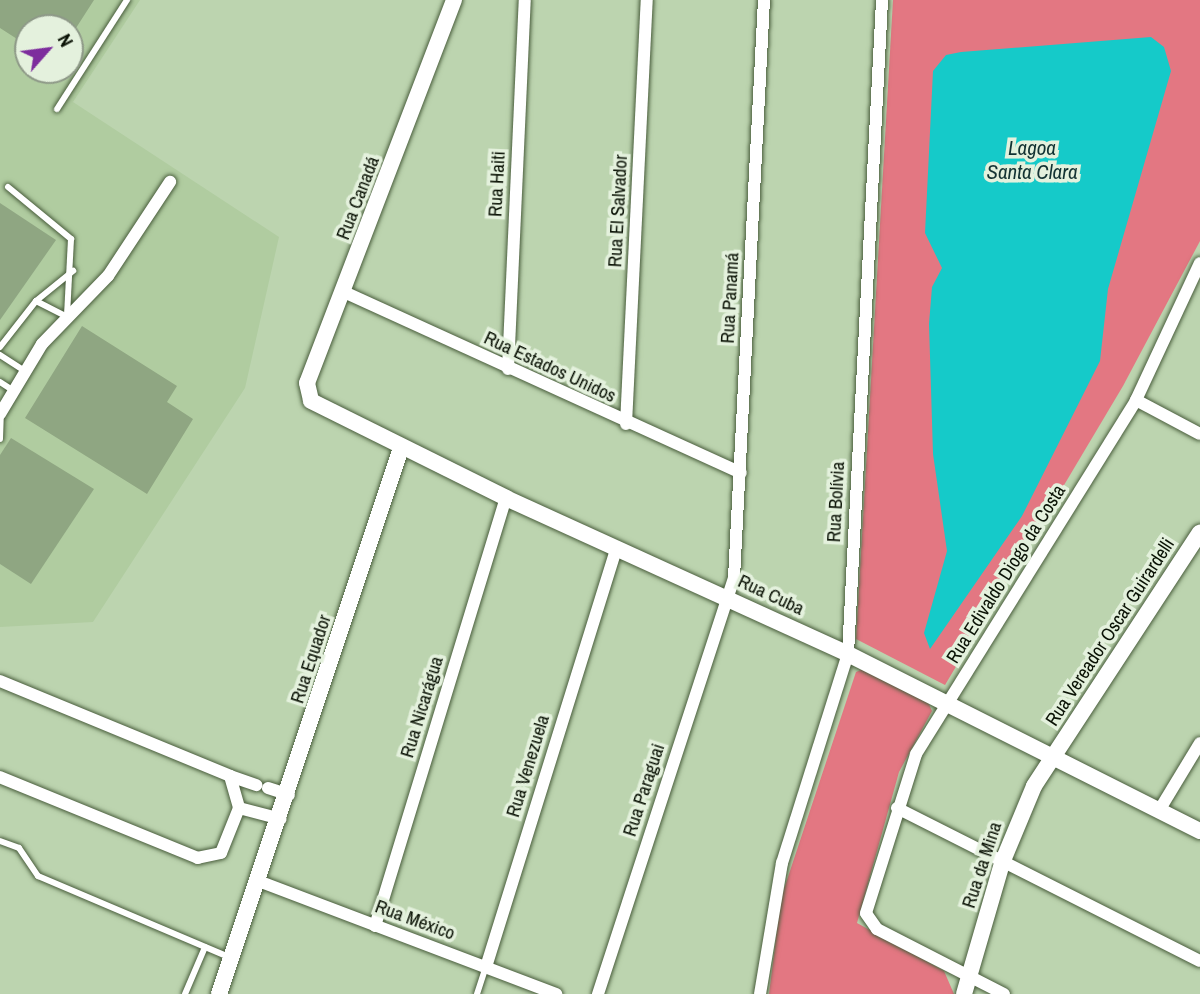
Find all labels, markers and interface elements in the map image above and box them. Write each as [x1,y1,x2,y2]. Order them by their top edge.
north arrow [14,14,84,84]
text: N [52,29,80,51]
water label: Lagoa Santa Clara [987,135,1077,185]
street label: Rua Haiti [484,151,510,217]
street label: Rua Canadá [332,153,384,243]
street label: Rua El Salvador [604,154,632,268]
street label: Rua Panamá [716,252,744,344]
street label: Rua Estados Unidos [480,326,620,408]
street label: Rua Bolívia [823,461,849,543]
street label: Rua Edivaldo Diogo da Costa [942,481,1070,667]
street label: Rua Vereador Oscar Guirardelli [1041,534,1179,730]
street label: Rua Cuba [734,570,808,620]
street label: Rua Equador [286,612,336,706]
street label: Rua Nicarágua [396,654,448,760]
street label: Rua Venezuela [502,712,554,820]
street label: Rua Paraguai [618,741,670,839]
street label: Rua da Mina [957,819,1007,911]
street label: Rua México [372,895,458,945]

